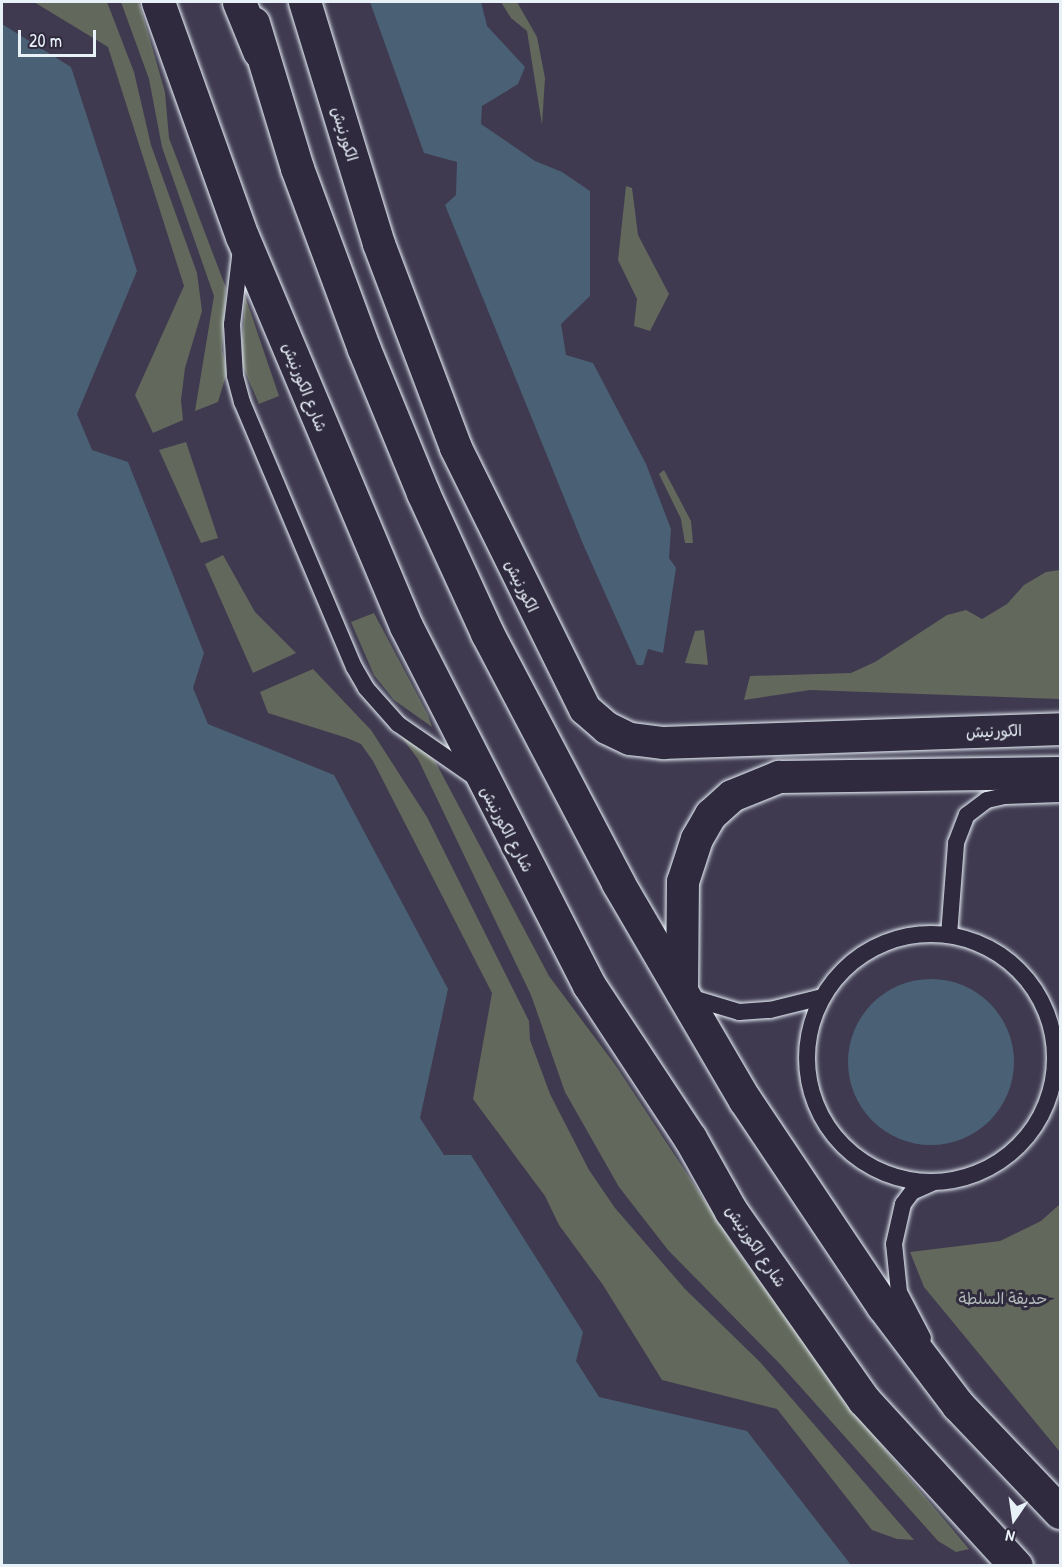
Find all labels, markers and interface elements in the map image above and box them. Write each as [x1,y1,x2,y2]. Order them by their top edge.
scale bar [21,18,99,56]
text: 20 m [29,28,62,53]
street label: الكورنيش [328,104,362,164]
street label: شارع الكورنيش [278,340,332,434]
street label: الكورنيش [501,557,543,615]
street label: الكورنيش [966,720,1022,742]
street label: شارع الكورنيش [476,783,538,875]
street label: شارع الكورنيش [722,1201,790,1291]
park label: حديقة السلطة [959,1288,1047,1308]
north arrow [984,1489,1044,1549]
text: N [1003,1525,1017,1548]

